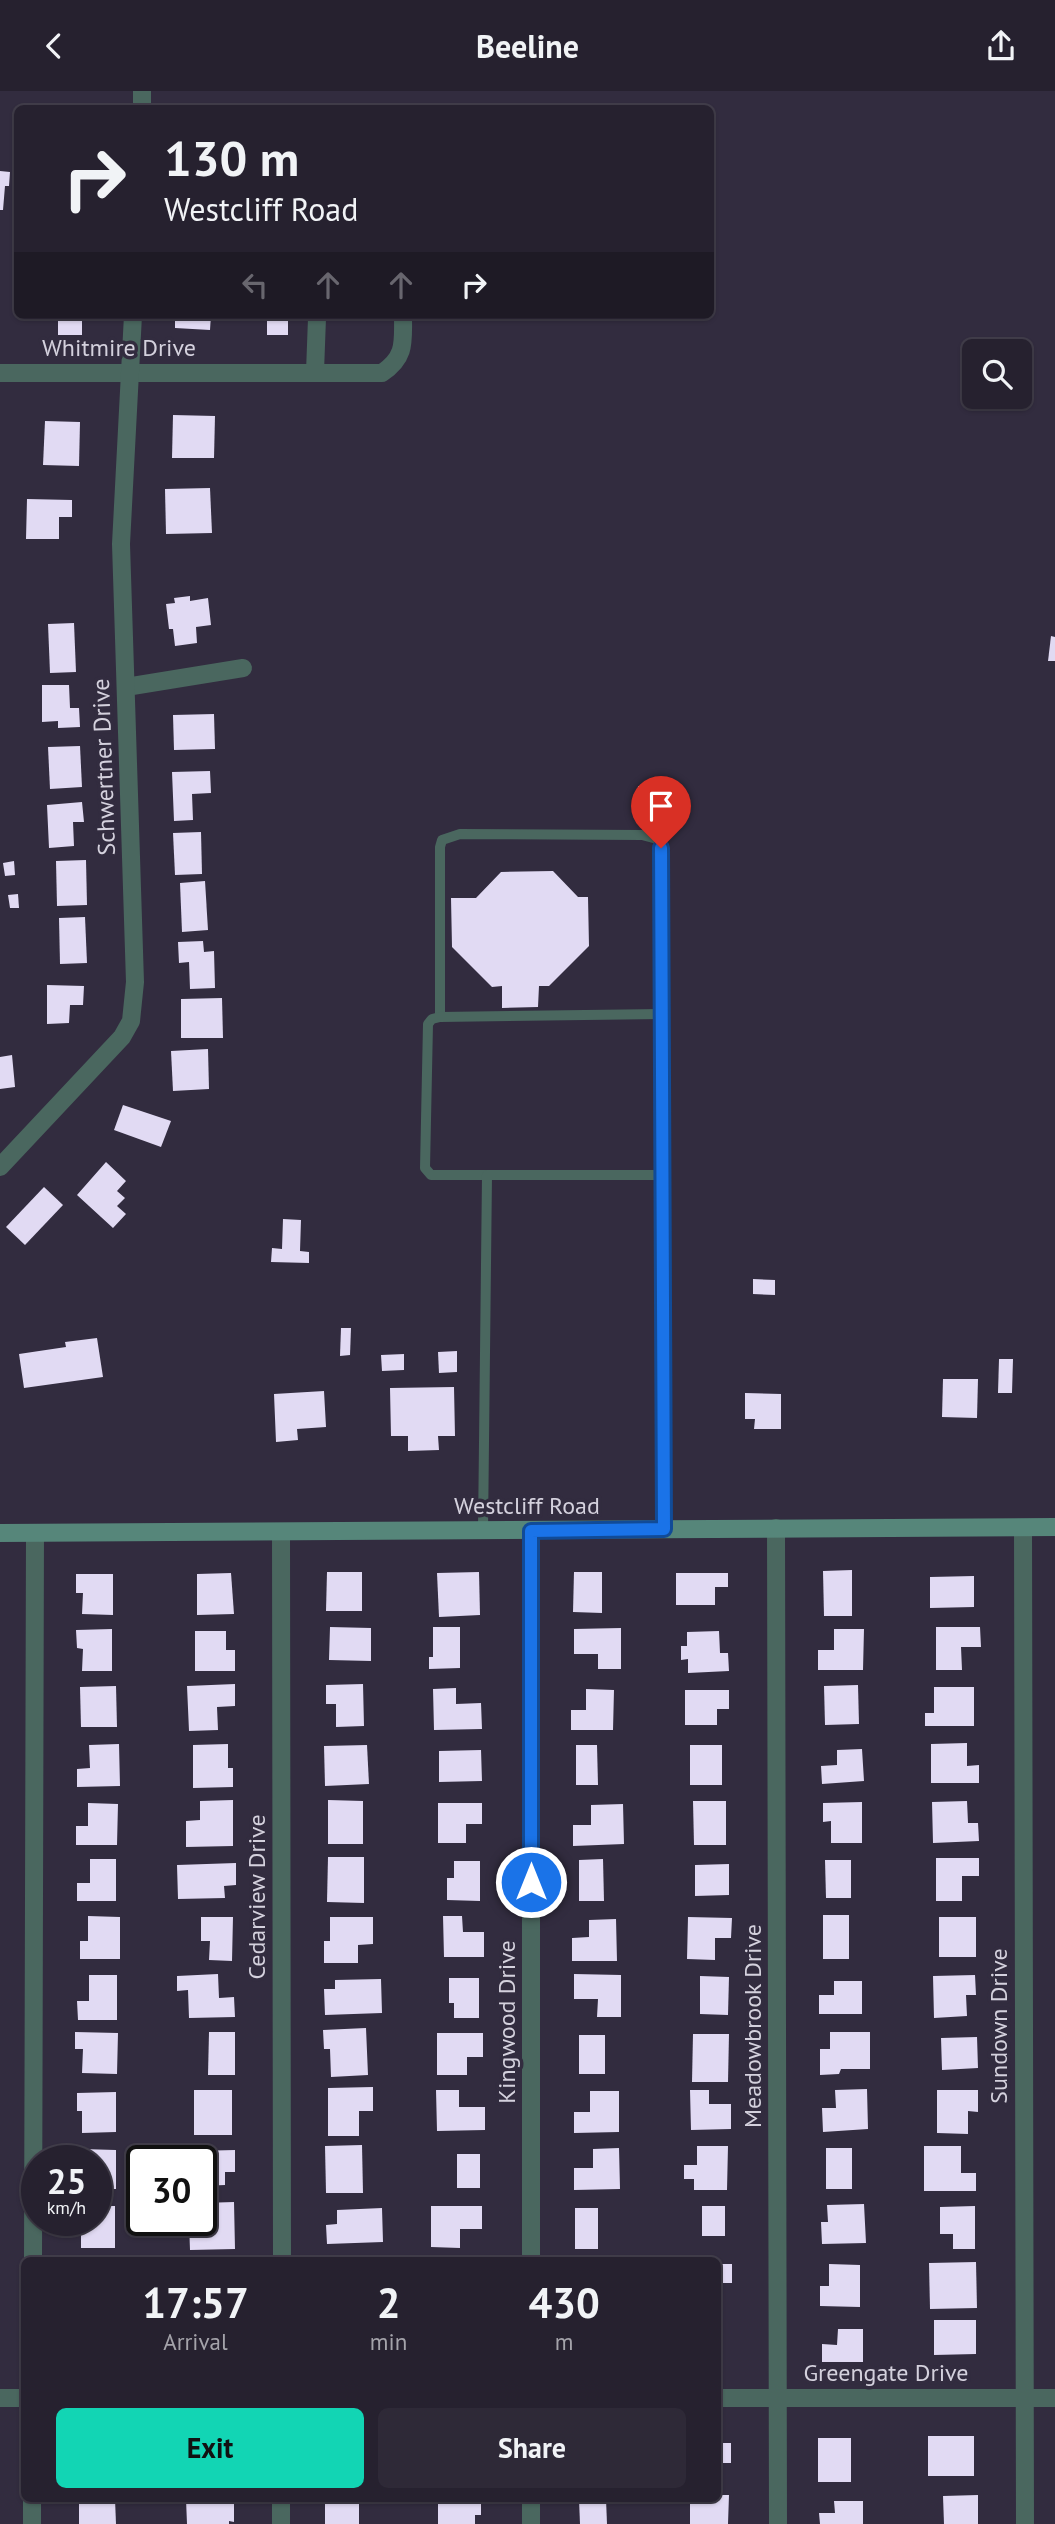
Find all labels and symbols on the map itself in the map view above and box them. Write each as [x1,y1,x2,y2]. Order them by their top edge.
street label: Whitmire Drive [42,332,196,363]
street label: Schwertner Drive [85,678,122,856]
pin [631,776,691,848]
street label: Westcliff Road [454,1490,600,1521]
street label: Cedarview Drive [241,1814,272,1980]
position arrow [494,1845,568,1919]
street label: Meadowbrook Drive [737,1924,768,2128]
street label: Kingwood Drive [491,1940,522,2104]
street label: Sundown Drive [983,1948,1014,2104]
speed limit sign: 30 [126,2145,217,2236]
street label: Greengate Drive [803,2357,969,2388]

